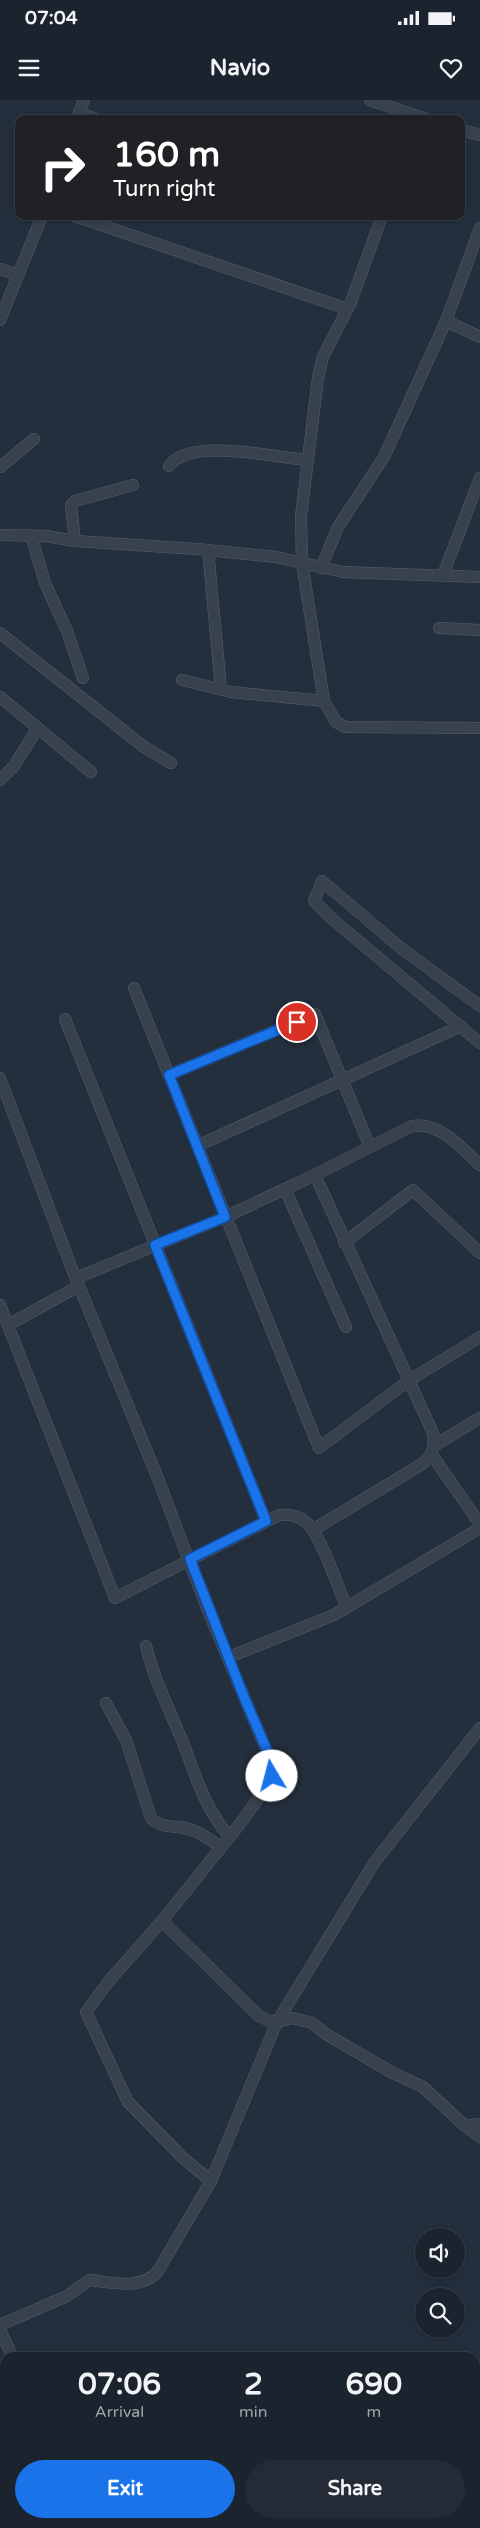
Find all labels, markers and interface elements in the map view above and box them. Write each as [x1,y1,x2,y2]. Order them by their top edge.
text: 07:04 [25,7,78,29]
icon: menu [15,54,43,82]
icon: heart [437,54,465,82]
text: Navio [210,55,270,81]
text: 160 m [113,134,220,176]
icon: right [30,135,95,200]
text: Turn right [113,176,215,202]
pin [276,1001,318,1043]
icon: arrive [283,1008,311,1036]
position arrow [245,1749,297,1801]
map controls [415,2228,465,2338]
button: sound [415,2228,465,2278]
button: search [415,2288,465,2338]
text: 07:06 [78,2366,161,2403]
text: 2 [244,2366,263,2403]
text: 690 [346,2366,402,2403]
text: Arrival [95,2402,144,2422]
text: min [239,2402,268,2422]
text: m [366,2402,381,2422]
button: Exit [15,2460,235,2518]
button: Share [245,2460,465,2518]

